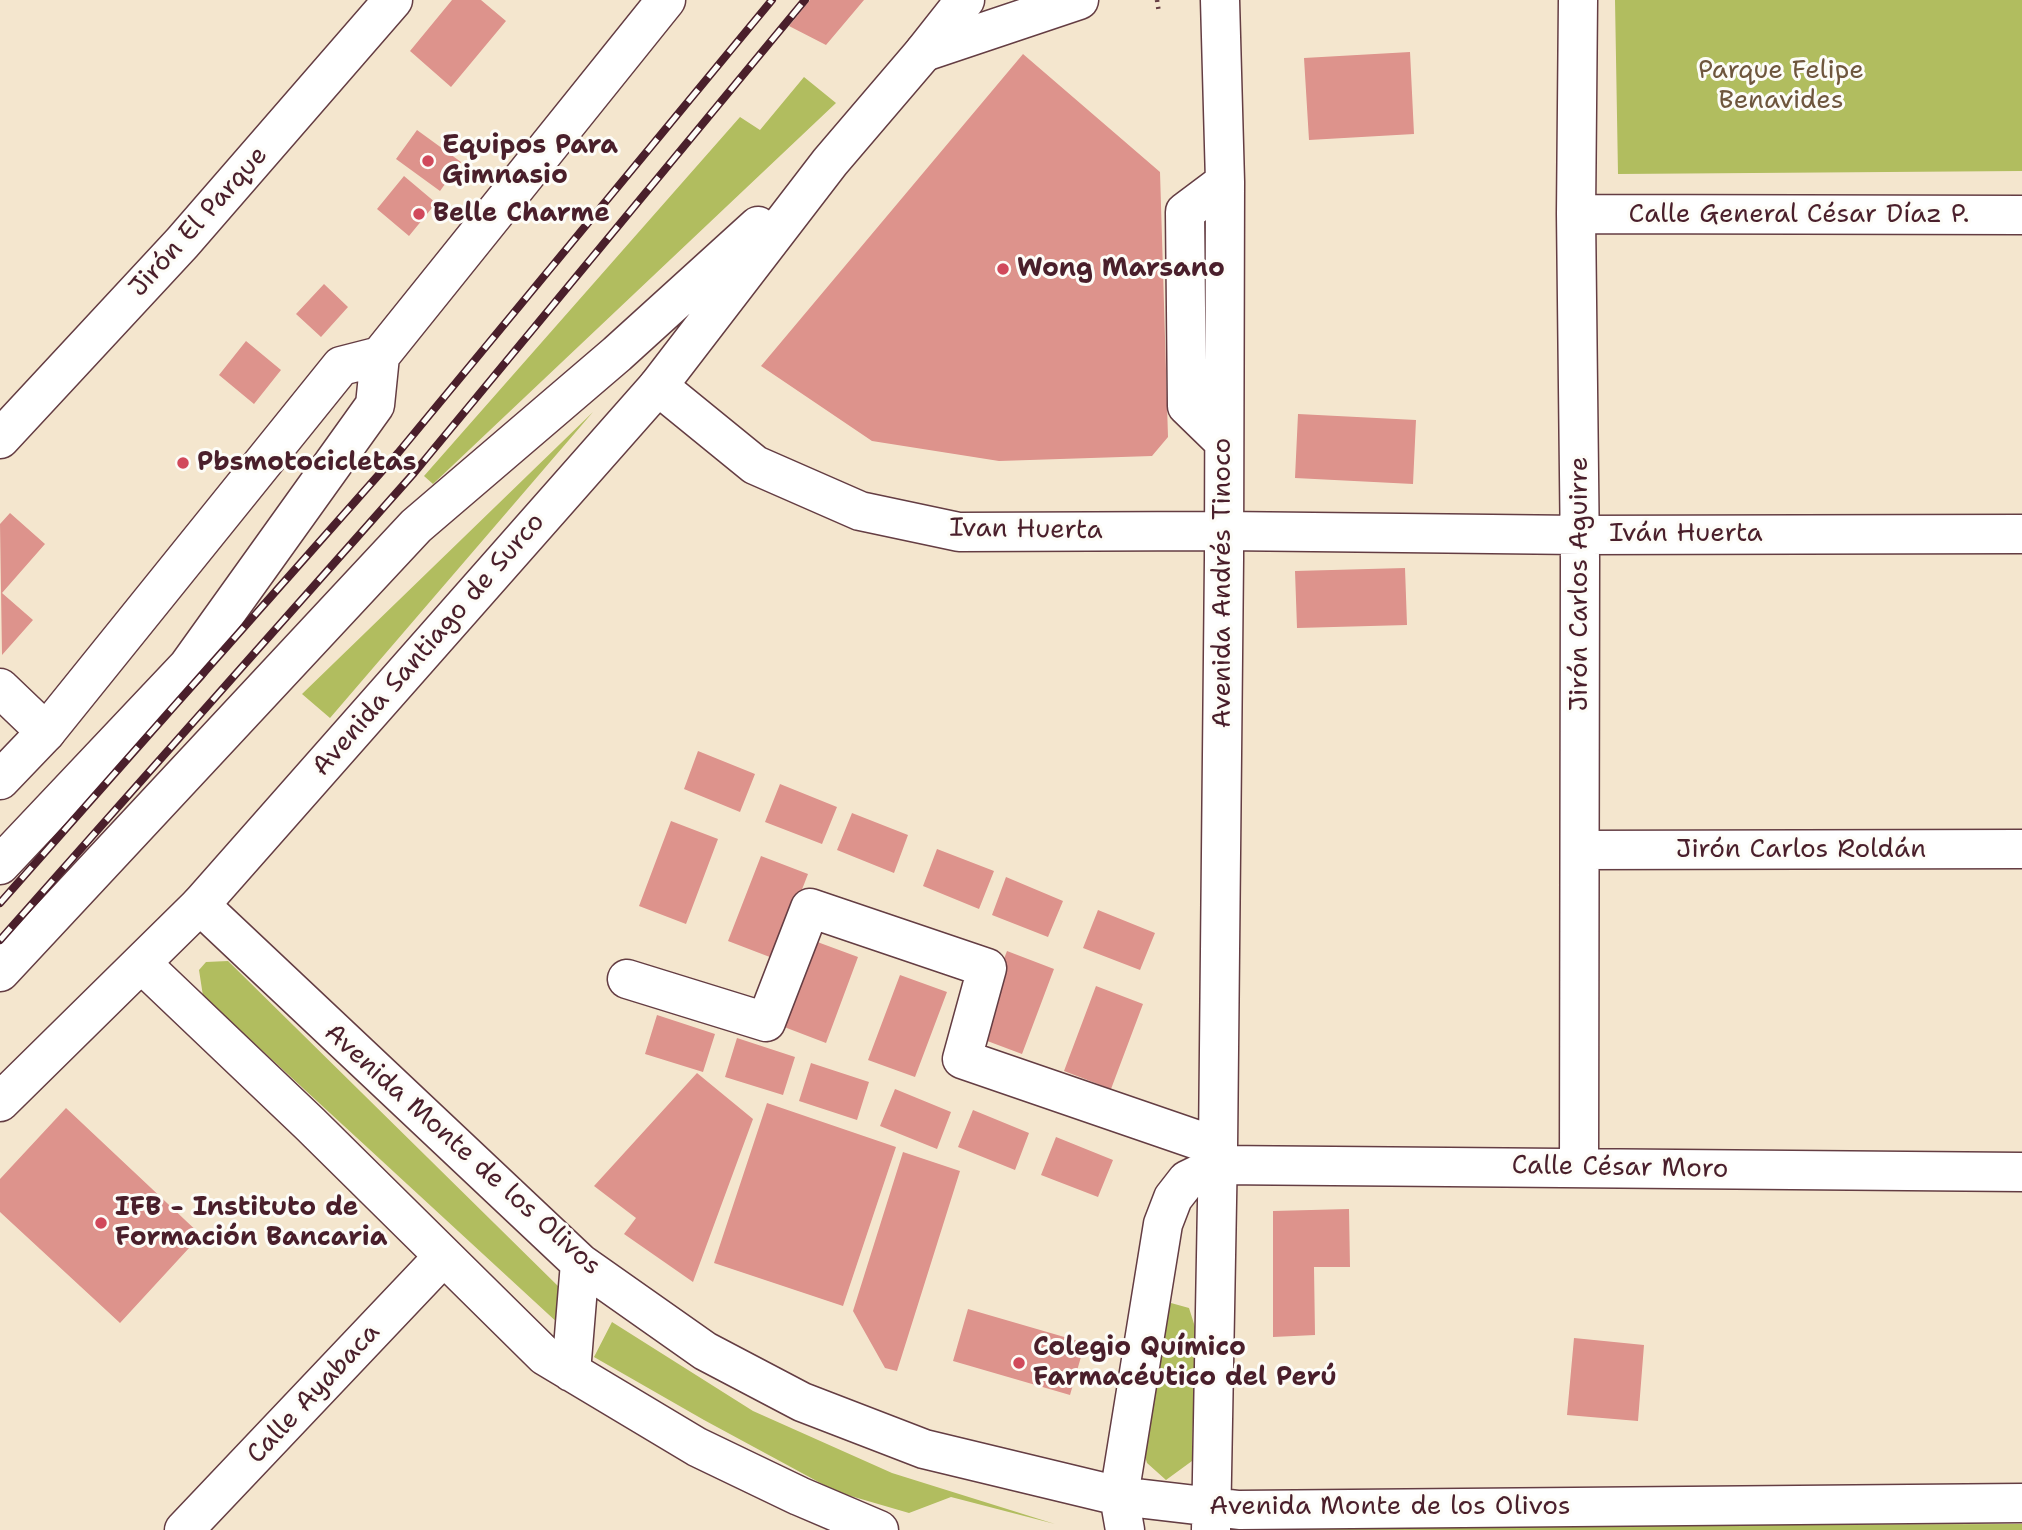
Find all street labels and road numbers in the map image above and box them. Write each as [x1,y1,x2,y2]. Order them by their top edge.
street label: Jirón El Parque [123,140,275,304]
street label: Calle General César Díaz P. [1629,199,1969,231]
street label: Avenida Andrés Tinoco [1207,438,1239,728]
street label: Jirón Carlos Aguirre [1564,457,1596,711]
street label: Avenida Santiago de Surco [306,507,552,783]
street label: Ivan Huerta [949,513,1103,547]
street label: Iván Huerta [1609,518,1763,550]
street label: Jirón Carlos Roldán [1676,834,1926,866]
street label: Avenida Monte de los Olivos [317,1018,607,1282]
street label: Calle César Moro [1511,1151,1729,1185]
street label: Calle Ayabaca [241,1317,387,1471]
street label: Avenida Monte de los Olivos [1209,1491,1571,1523]

